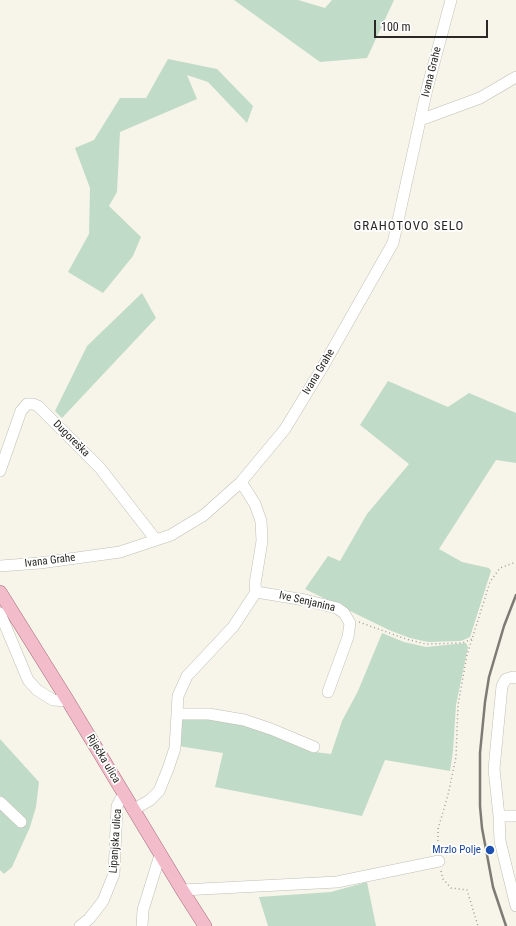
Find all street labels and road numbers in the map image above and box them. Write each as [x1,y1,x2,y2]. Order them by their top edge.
street label: Ivana Grahe [419,46,445,98]
street label: Ivana Grahe [300,347,338,397]
street label: Dugoreška [50,418,92,460]
street label: Ivana Grahe [24,551,76,571]
street label: Ive Senjanina [278,589,336,615]
street label: Riječka ulica [83,732,123,786]
street label: Lipanjska ulica [107,808,125,874]

